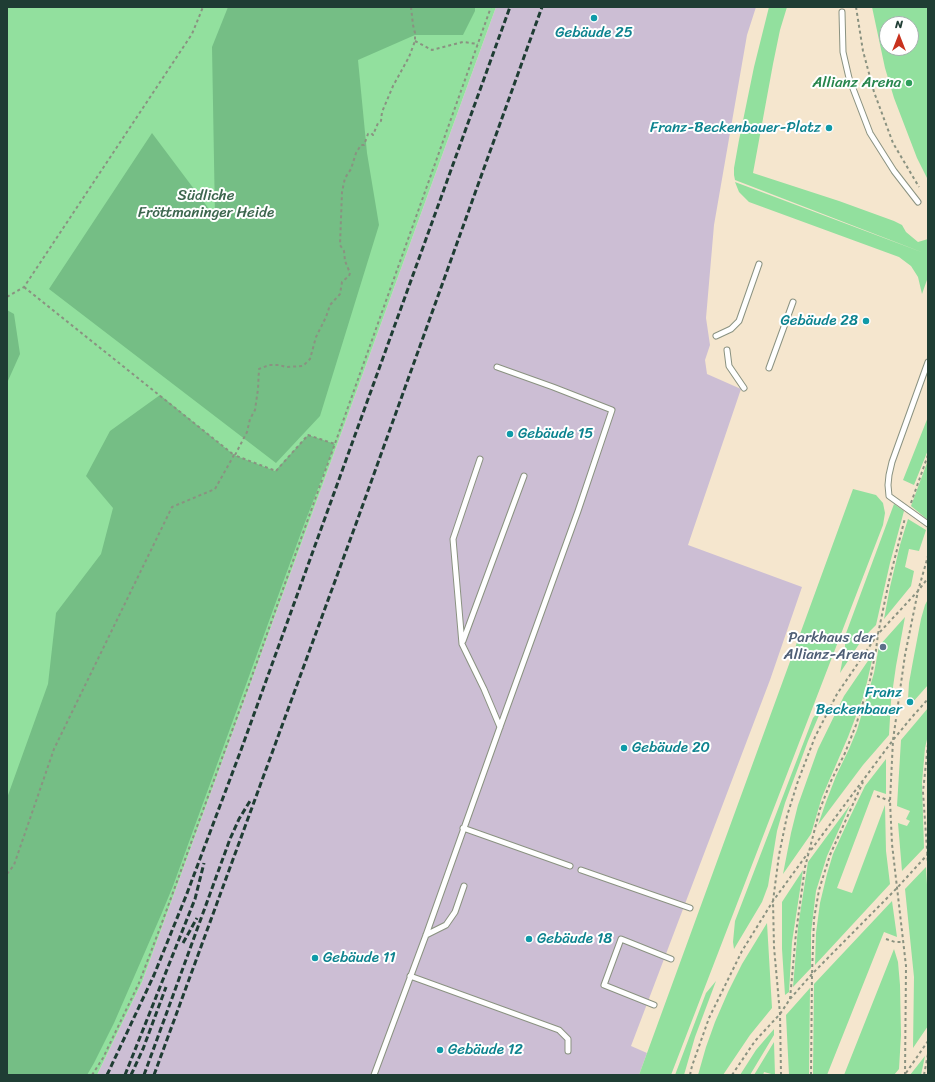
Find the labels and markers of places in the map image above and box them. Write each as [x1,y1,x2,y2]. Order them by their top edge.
marker: Gebäude 25 [589,13,599,23]
place label: Gebäude 25 [555,24,633,42]
place label: Allianz Arena [812,74,901,92]
marker: Allianz Arena [904,78,914,88]
place label: Franz-Beckenbauer-Platz [650,119,821,137]
marker: Franz-Beckenbauer-Platz [824,123,834,133]
place label: Gebäude 28 [780,312,858,330]
marker: Gebäude 28 [861,316,871,326]
place label: Gebäude 15 [518,425,593,443]
marker: Gebäude 15 [505,429,515,439]
place label: Parkhaus der Allianz-Arena [784,629,875,664]
marker: Parkhaus der Allianz-Arena [878,642,888,652]
place label: Franz Beckenbauer [816,684,902,719]
marker: Franz Beckenbauer [905,697,915,707]
place label: Gebäude 20 [632,739,710,757]
marker: Gebäude 20 [619,743,629,753]
place label: Gebäude 18 [537,930,612,948]
marker: Gebäude 18 [524,934,534,944]
place label: Gebäude 11 [323,949,396,967]
marker: Gebäude 11 [310,953,320,963]
place label: Gebäude 12 [448,1041,523,1059]
marker: Gebäude 12 [435,1045,445,1055]

